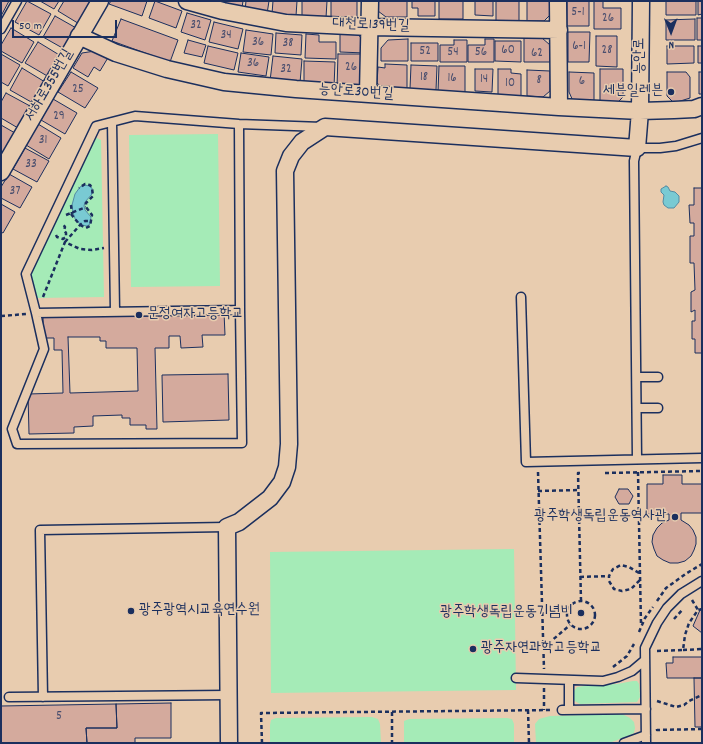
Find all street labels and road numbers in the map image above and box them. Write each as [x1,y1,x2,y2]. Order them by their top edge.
street label: 대천로139번길 [332,16,410,36]
street label: 능안로 [632,38,650,74]
street label: 서하로355번길 [22,46,78,126]
street label: 능안로30번길 [318,81,394,105]

